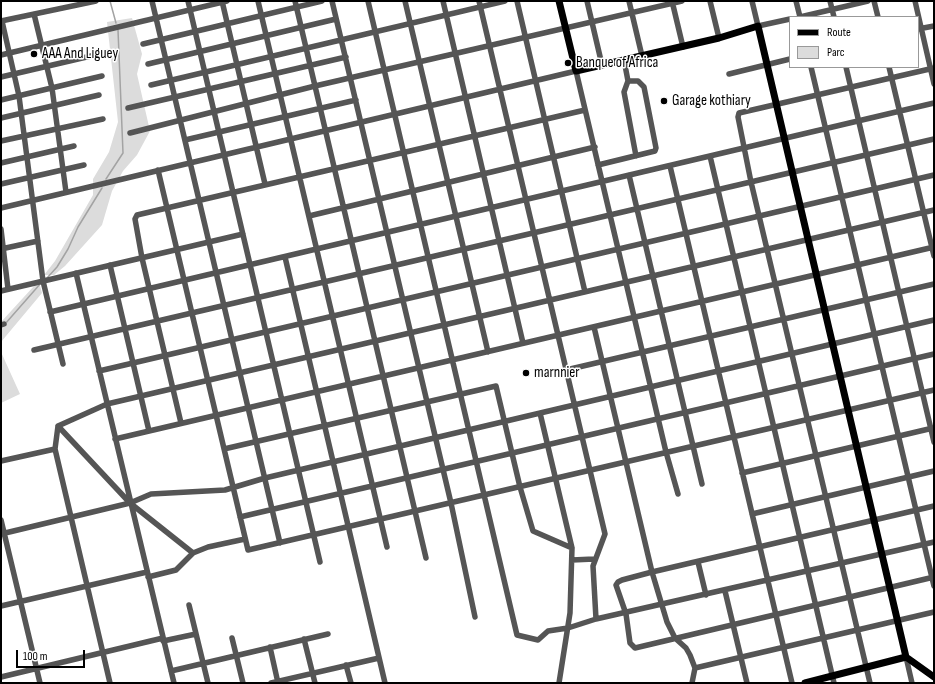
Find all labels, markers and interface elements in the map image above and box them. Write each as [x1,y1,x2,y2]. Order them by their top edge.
legend [789,16,919,68]
text: Route [827,25,851,40]
place label: AAA And Liguey [42,45,118,63]
text: Parc [827,45,845,60]
marker: AAA And Liguey [29,49,39,59]
place label: Banque of Africa [576,54,658,72]
marker: Banque of Africa [563,58,573,68]
place label: Garage kothiary [672,92,751,110]
marker: Garage kothiary [659,96,669,106]
place label: marnnier [534,364,580,382]
marker: marnnier [521,368,531,378]
scale bar [18,642,87,668]
text: 100 m [23,649,48,664]

